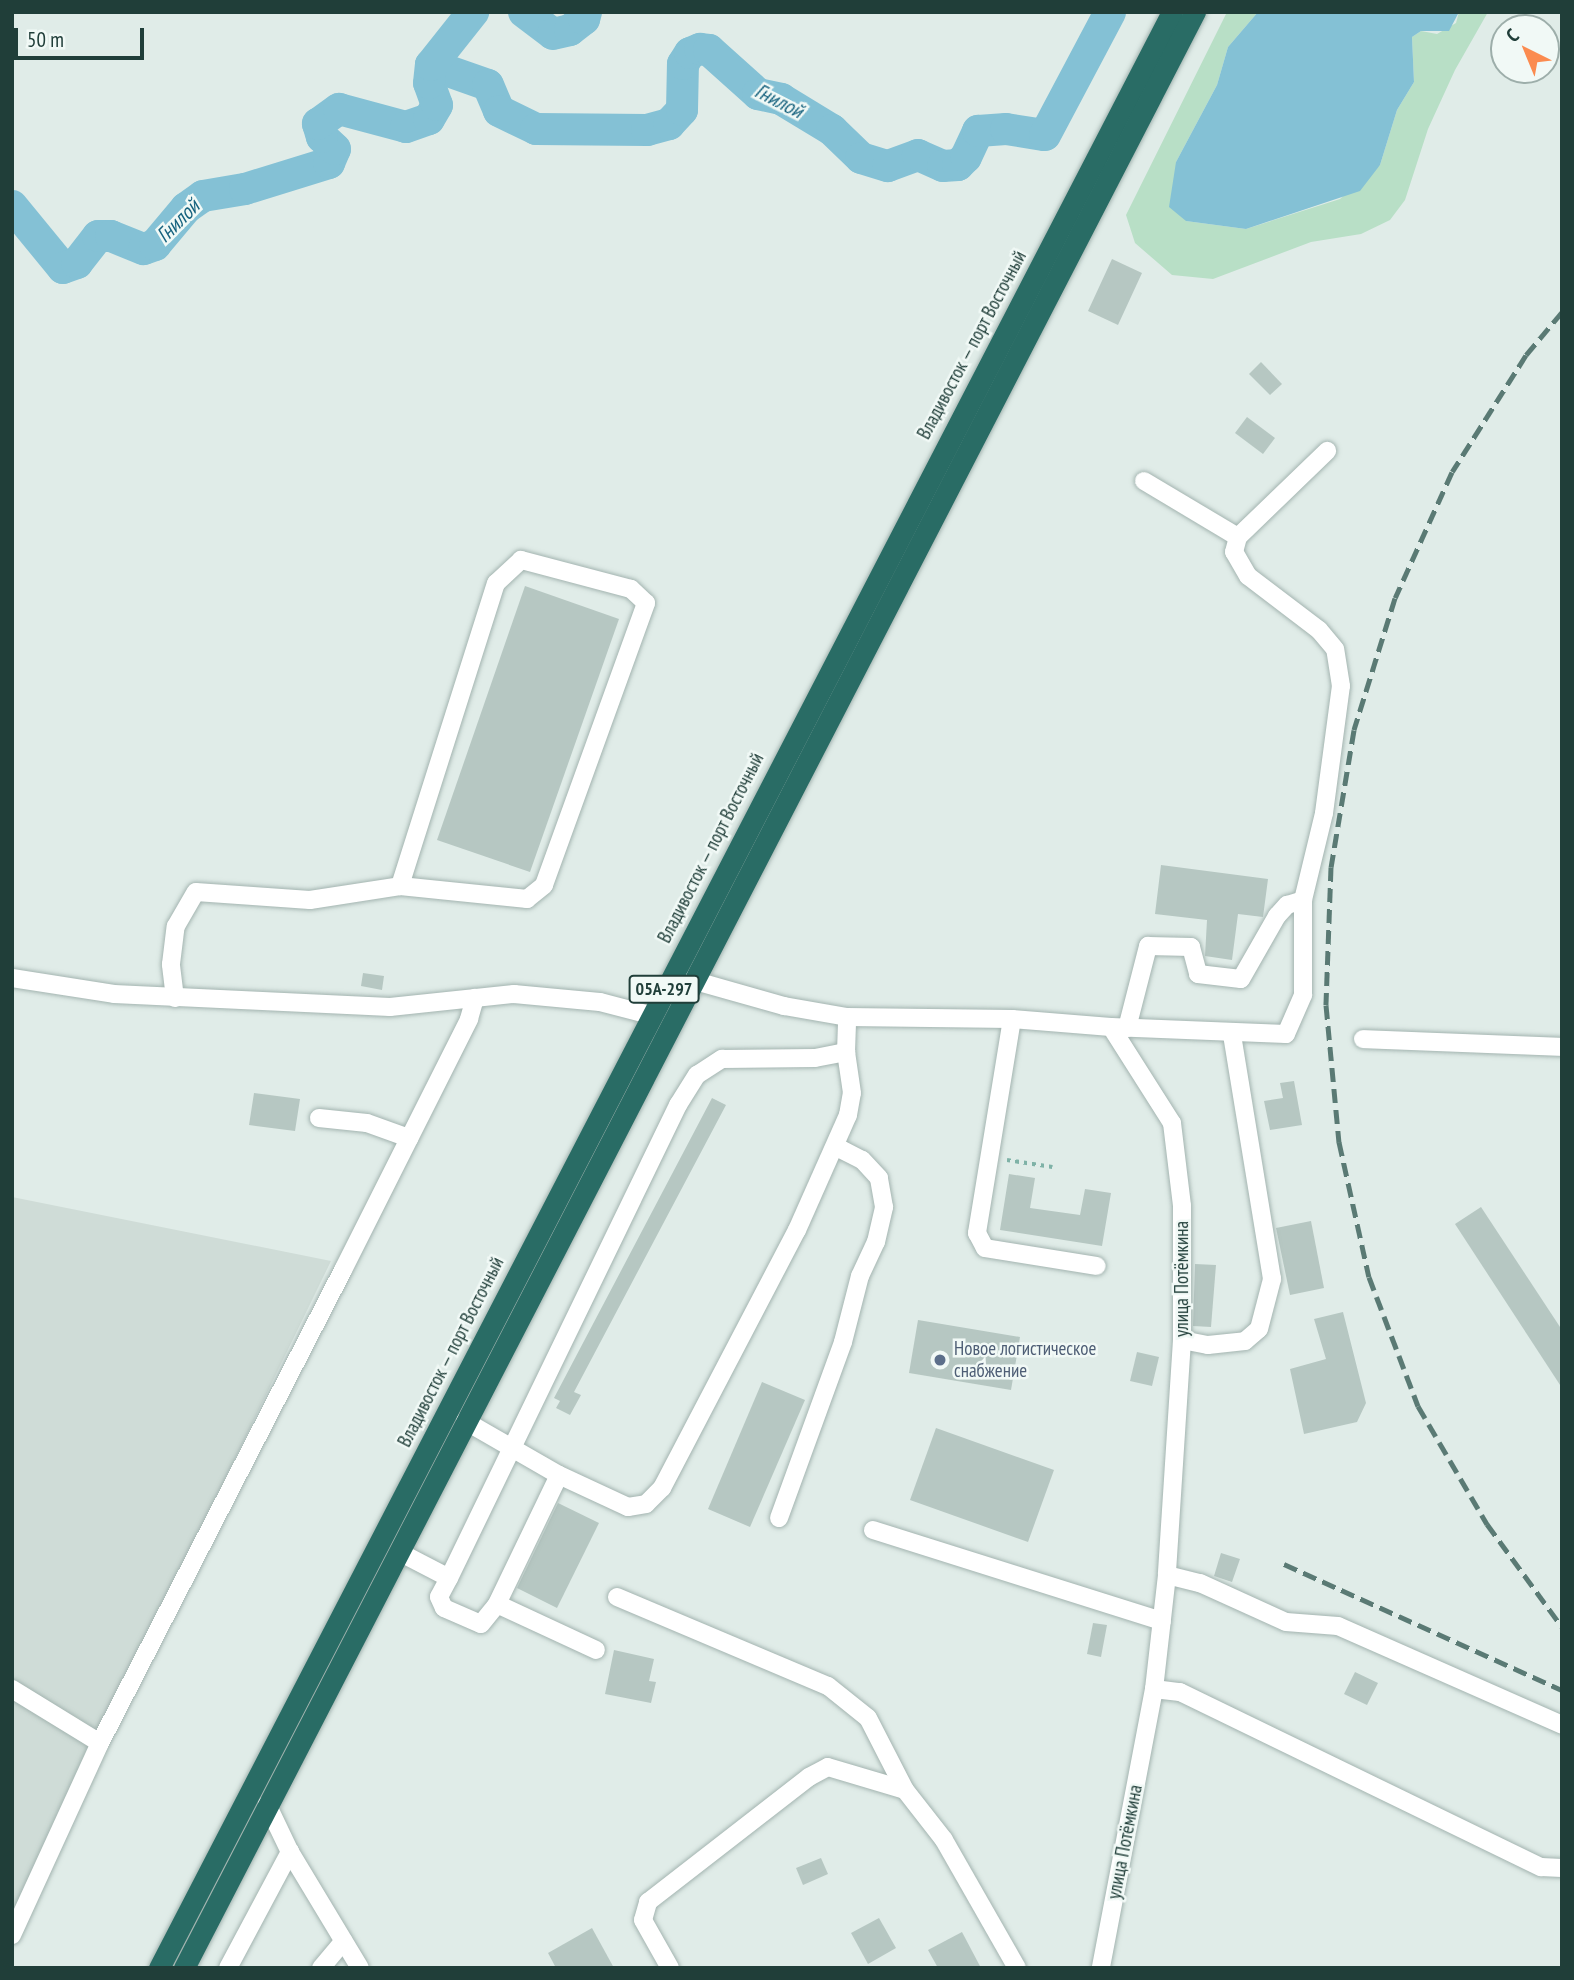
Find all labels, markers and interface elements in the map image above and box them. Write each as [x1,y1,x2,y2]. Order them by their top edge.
scale bar [18,14,147,58]
north arrow [1490,14,1560,84]
text: С [1501,23,1523,47]
text: 50 m [27,26,64,53]
water label: Гнилой [751,78,807,124]
water label: Гнилой [151,194,205,248]
street label: Владивосток — порт Восточный [912,246,1032,444]
street label: Владивосток — порт Восточный [653,748,769,948]
road number: 05А-297 [627,974,701,1004]
street label: улица Потёмкина [1171,1221,1193,1337]
street label: Владивосток — порт Восточный [393,1252,509,1452]
place label: Новое логистическое снабжение [954,1338,1096,1382]
marker: Новое логистическое снабжение [932,1352,948,1368]
street label: улица Потёмкина [1103,1783,1147,1901]

